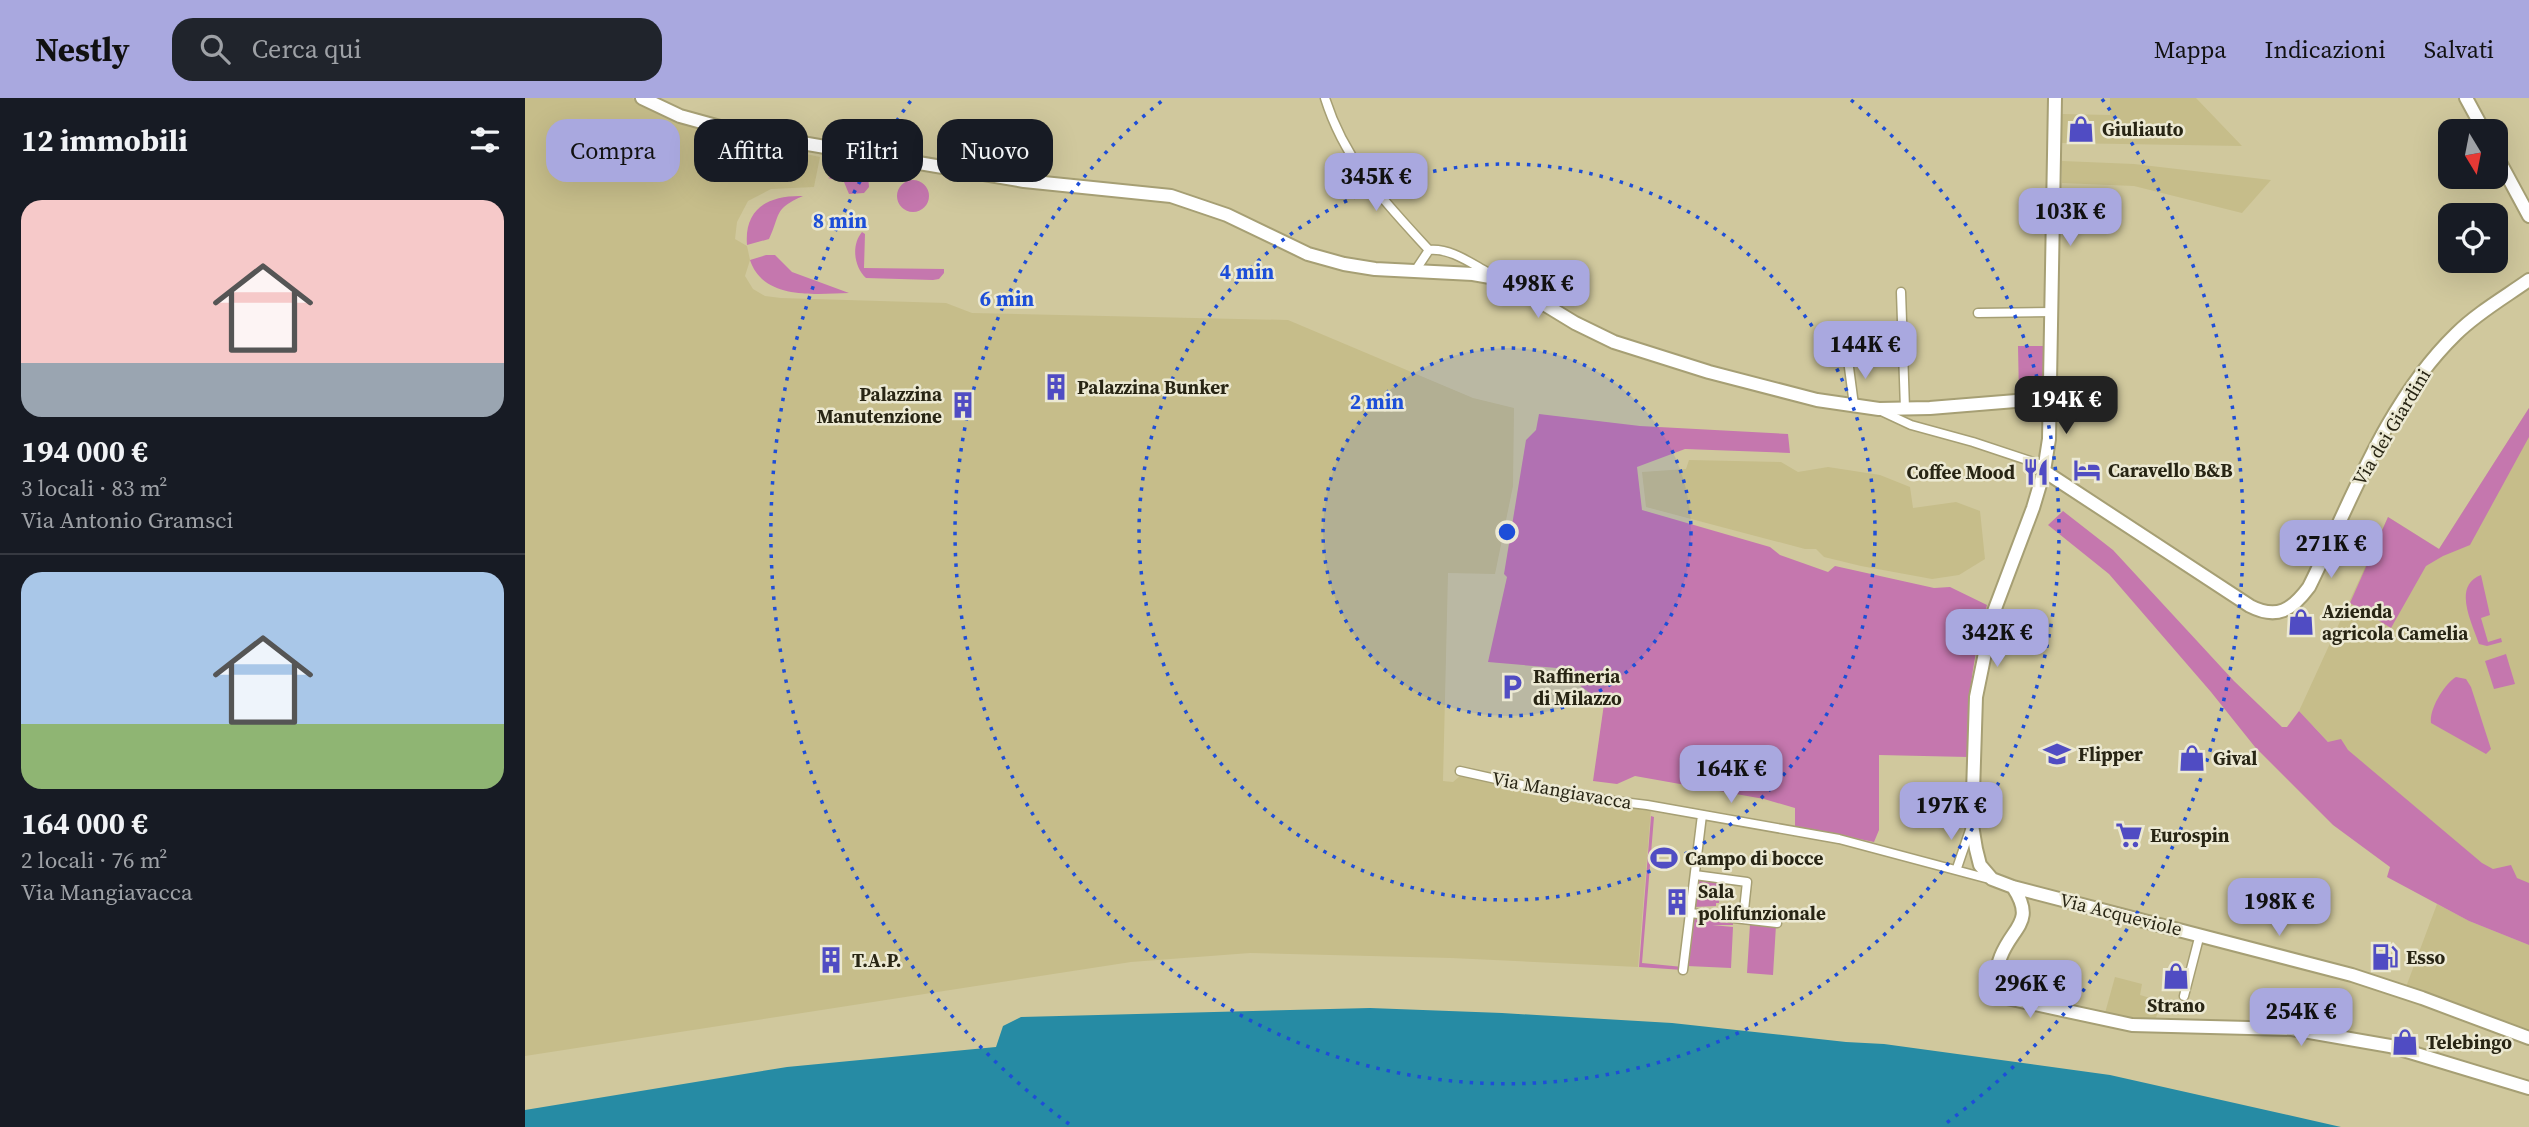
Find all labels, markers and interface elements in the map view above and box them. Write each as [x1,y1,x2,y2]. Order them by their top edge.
search box [172,18,662,81]
text: Nestly [35,27,130,72]
icon: search [196,30,234,68]
text: Cerca qui [252,31,362,67]
text: Mappa [2154,33,2227,66]
text: Indicazioni [2265,33,2386,66]
text: Salvati [2424,33,2494,66]
shop icon: Giuliauto [2066,114,2096,144]
place label: Giuliauto [2102,116,2184,142]
chip: Compra [546,119,680,182]
chip: Affitta [694,119,808,182]
chip: Filtri [822,119,923,182]
chip: Nuovo [937,119,1053,182]
north arrow [2438,119,2508,189]
map controls [2438,119,2508,273]
text: 12 immobili [21,120,188,161]
icon: filters [466,121,504,159]
pin: 345K € [1319,153,1433,213]
text: 345K € [1341,160,1411,192]
pin: 103K € [2013,188,2127,248]
text: 103K € [2035,195,2105,227]
button: locate [2438,203,2508,273]
text: 8 min [813,206,867,235]
icon: home [200,245,326,371]
text: 4 min [1220,257,1274,286]
pin: 498K € [1481,260,1595,320]
text: 498K € [1503,267,1573,299]
text: 6 min [980,284,1034,313]
pin: 144K € [1808,322,1922,381]
text: 144K € [1830,328,1900,360]
street label: Via dei Giardini [2346,363,2436,490]
building icon: Palazzina Bunker [1041,372,1071,402]
place label: Palazzina Bunker [1077,374,1229,400]
pin: 194K € [2009,376,2123,436]
place label: Palazzina Manutenzione [817,381,943,429]
text: 194K € [2031,383,2101,415]
text: 2 min [1350,387,1404,416]
building icon: Palazzina Manutenzione [948,390,978,420]
text: 194 000 € [21,431,148,472]
hotel icon: Caravello B&B [2072,455,2102,485]
restaurant icon: Coffee Mood [2021,457,2051,487]
place label: Caravello B&B [2108,457,2233,483]
place label: Coffee Mood [1906,459,2015,485]
text: 3 locali · 83 m² [21,472,168,504]
text: Via Antonio Gramsci [21,504,233,536]
centre of rings [1495,520,1519,544]
pin: 271K € [2274,520,2388,580]
text: 271K € [2296,527,2366,559]
place label: Azienda agricola Camelia [2322,598,2469,646]
shop icon: Azienda agricola Camelia [2286,607,2316,637]
pin: 342K € [1940,610,2054,669]
text: 342K € [1962,616,2032,648]
icon: home [200,617,326,743]
place label: Raffineria di Milazzo [1533,663,1622,711]
parking icon: Raffineria di Milazzo [1497,672,1527,702]
school or university icon: Flipper [2042,739,2072,769]
place label: Flipper [2078,741,2143,767]
shop icon: Gival [2177,743,2207,773]
place label: Gival [2213,745,2257,771]
pin: 164K € [1674,746,1788,805]
text: 164K € [1696,752,1766,784]
street label: Via Mangiavacca [1490,765,1634,815]
pin: 197K € [1894,782,2008,842]
text: 197K € [1916,789,1986,821]
text: 164 000 € [21,803,148,844]
supermarket icon: Eurospin [2114,820,2144,850]
place label: Eurospin [2150,822,2230,848]
sports icon: Campo di bocce [1649,843,1679,873]
text: 2 locali · 76 m² [21,844,168,876]
place label: Campo di bocce [1685,845,1824,871]
text: Via Mangiavacca [21,876,193,908]
place label: Sala polifunzionale [1698,878,1826,926]
pin: 198K € [2222,878,2336,938]
text: 198K € [2244,885,2314,917]
street label: Via Acqueviole [2057,886,2185,942]
building icon: Sala polifunzionale [1662,887,1692,917]
fuel station icon: Esso [2370,942,2400,972]
place label: Esso [2406,944,2446,970]
building icon: T.A.P. [816,945,846,975]
place label: T.A.P. [852,947,902,973]
pin: 296K € [1973,960,2087,1020]
shop icon: Strano [2161,961,2191,991]
text: 296K € [1995,967,2065,999]
pin: 254K € [2244,988,2358,1048]
place label: Strano [2147,992,2205,1018]
text: 254K € [2266,995,2336,1027]
shop icon: Telebingo [2390,1027,2420,1057]
place label: Telebingo [2426,1029,2512,1055]

